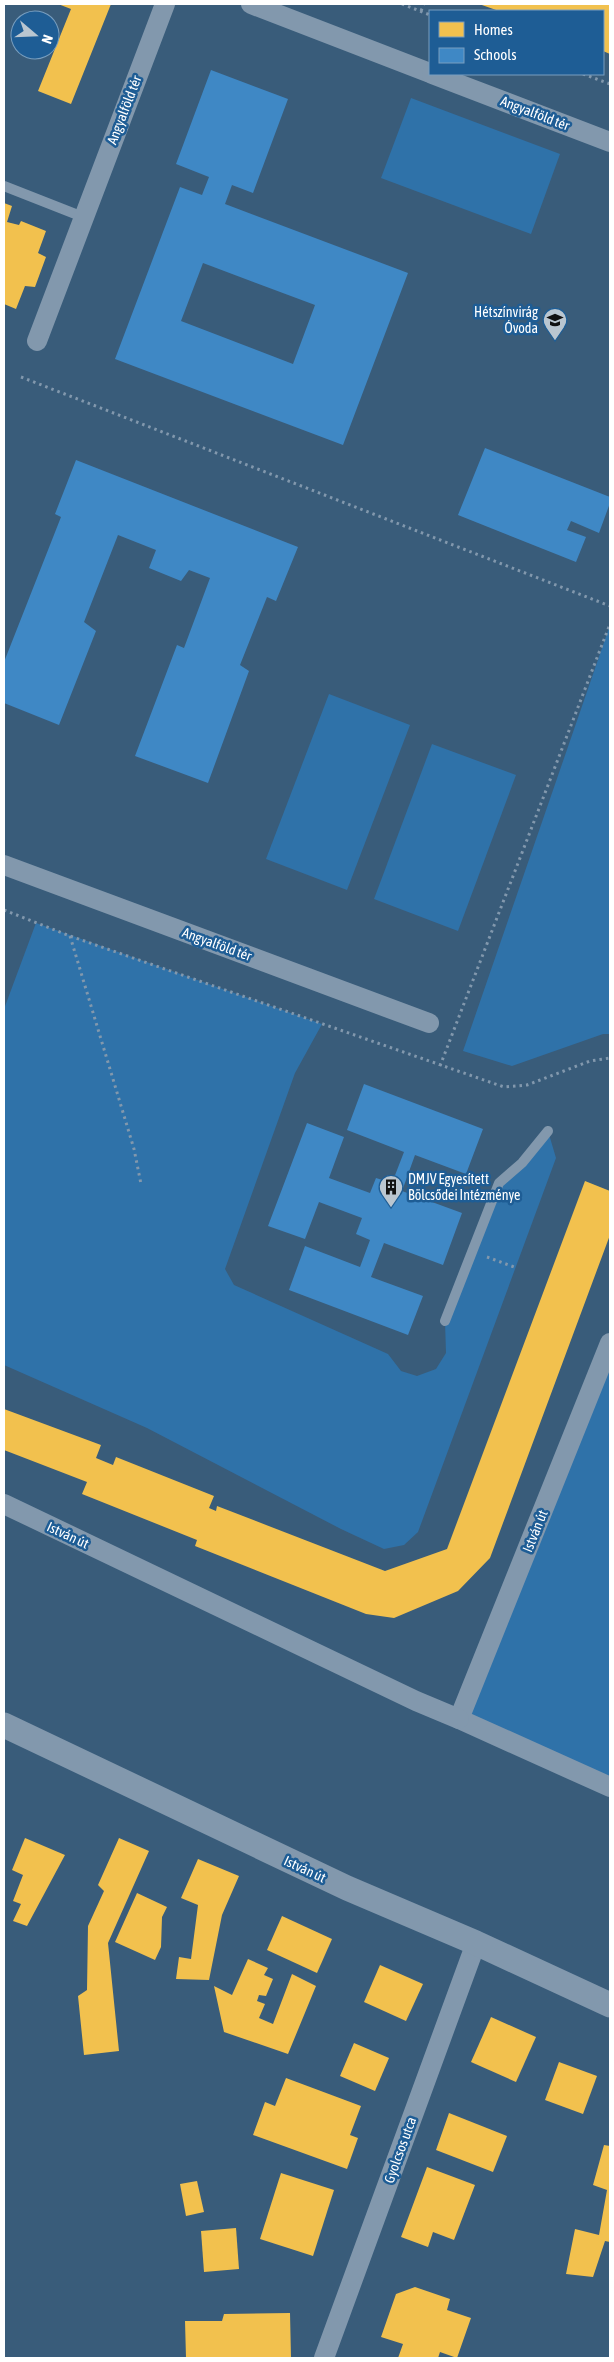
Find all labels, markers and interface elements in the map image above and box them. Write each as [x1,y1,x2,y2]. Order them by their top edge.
north arrow [10,10,60,60]
legend [429,10,604,75]
text: Homes [474,21,513,38]
text: N [38,33,56,46]
text: Schools [474,46,517,63]
street label: Angyalföld tér [104,72,145,147]
street label: Angyalföld tér [498,93,573,134]
place label: Hétszínvirág Óvoda [474,304,538,336]
school or university icon: Hétszínvirág Óvoda [542,307,568,341]
street label: Angyalföld tér [180,924,255,964]
place label: DMJV Egyesített Bölcsődei Intézménye [408,1171,520,1203]
building icon: DMJV Egyesített Bölcsődei Intézménye [378,1174,404,1208]
street label: István út [519,1508,551,1554]
street label: István út [45,1518,91,1552]
street label: István út [282,1852,328,1886]
street label: Gyolcsos utca [381,2115,419,2185]

